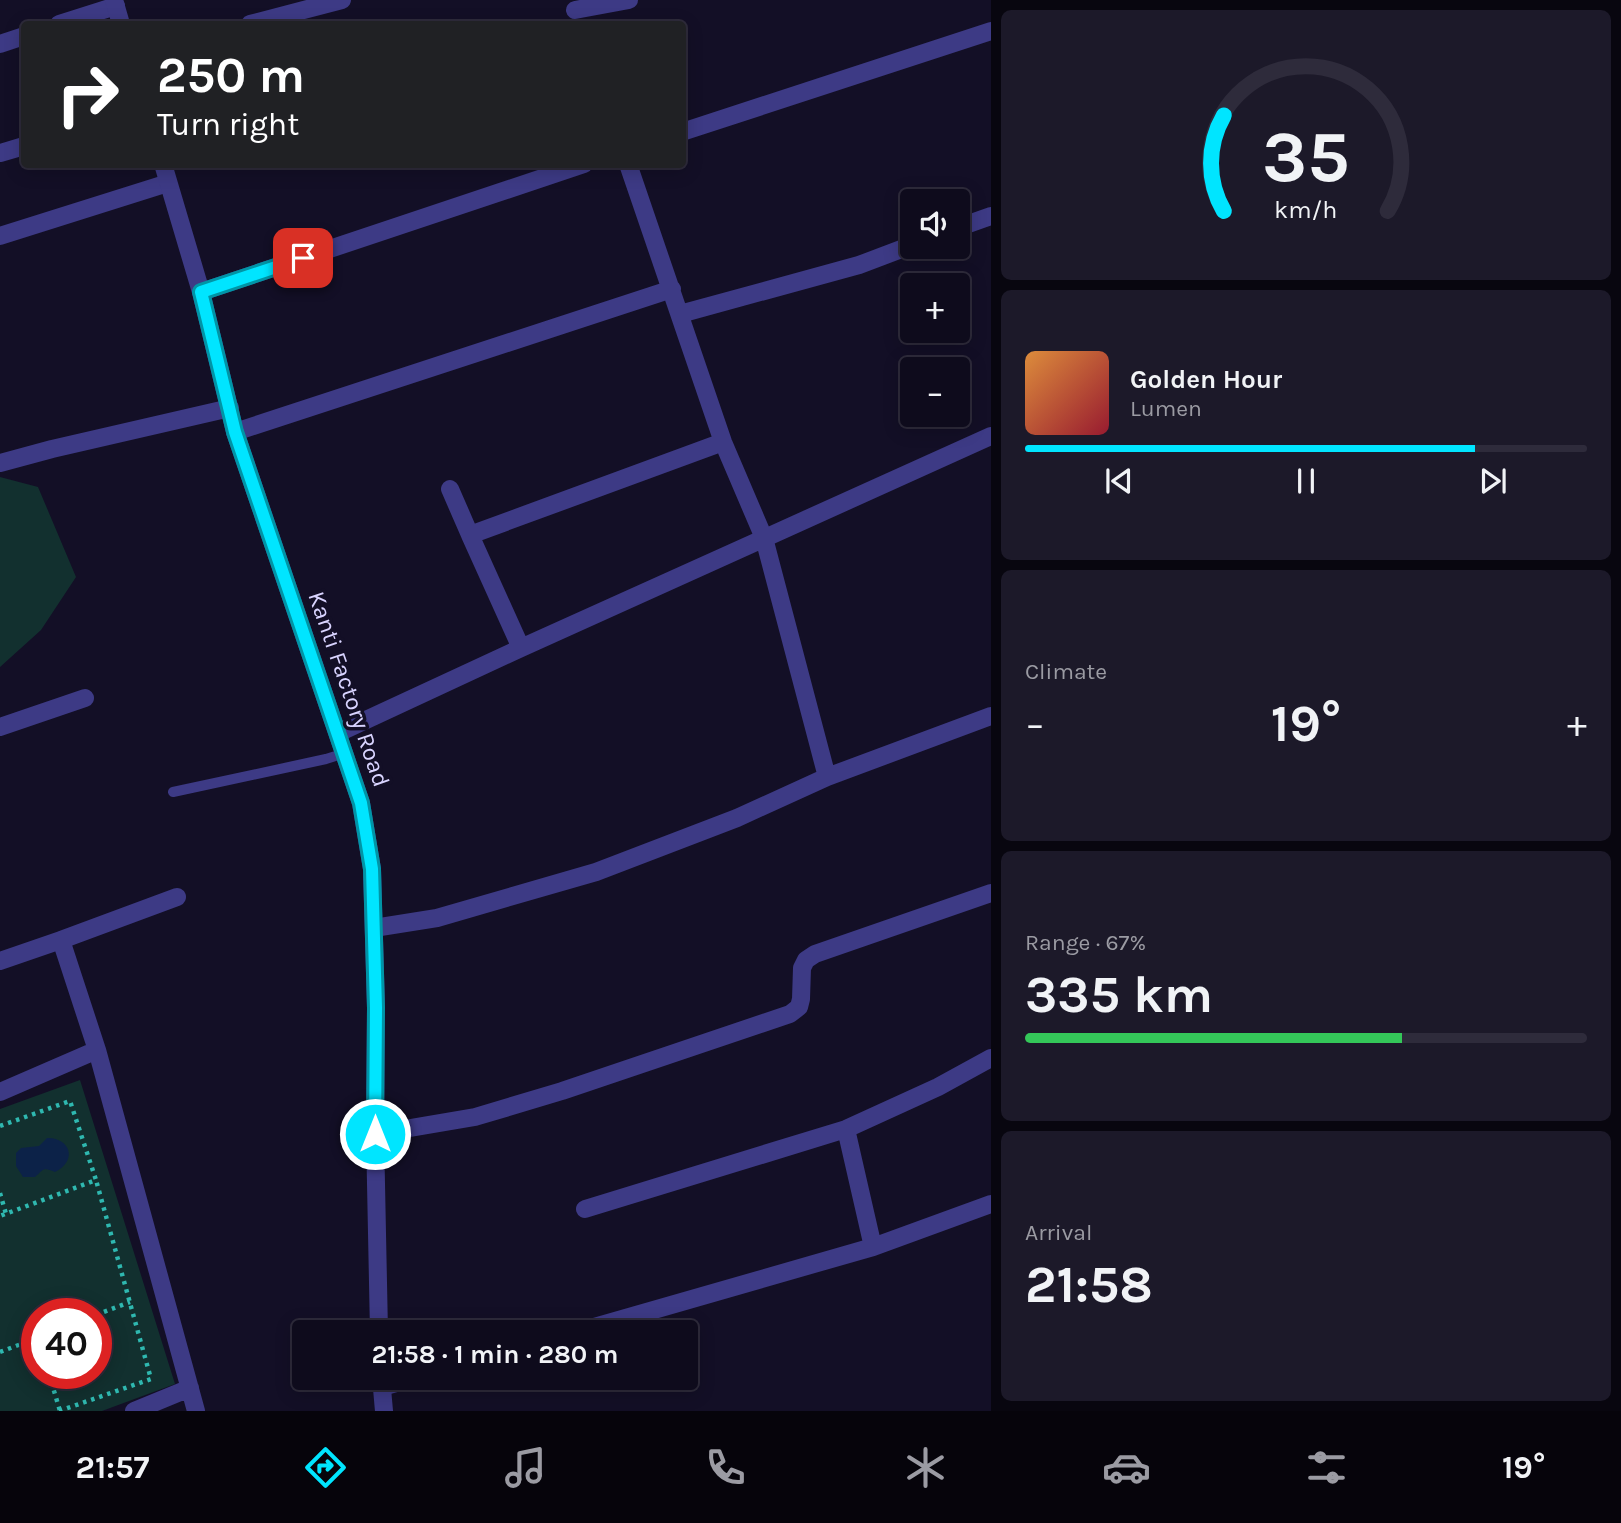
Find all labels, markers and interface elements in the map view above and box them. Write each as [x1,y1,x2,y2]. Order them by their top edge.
text: 250 m [157,47,305,104]
icon: right [42,49,133,140]
text: Turn right [157,106,299,143]
text: 35 [1262,114,1350,199]
map controls [900,189,970,427]
button: sound [900,189,970,259]
text: km/h [1274,195,1338,224]
pin [273,228,333,288]
icon: arrive [284,239,322,277]
button: + [900,273,970,343]
button: − [900,357,970,427]
text: Golden Hour [1130,364,1282,395]
text: Lumen [1130,395,1202,422]
icon: previous [1100,462,1138,500]
icon: pause [1287,462,1325,500]
icon: next [1474,462,1512,500]
street label: Kanti Factory Road [302,588,396,790]
text: Climate [1025,658,1107,685]
text: 19° [1271,693,1341,754]
text: − [1025,702,1045,747]
text: + [1567,702,1587,747]
text: Range · 67% [1025,929,1146,956]
text: 335 km [1025,964,1213,1025]
position arrow [338,1097,412,1171]
text: Arrival [1025,1219,1092,1246]
text: 21:58 [1025,1254,1153,1315]
speed limit sign: 40 [21,1298,112,1389]
text: 21:58 · 1 min · 280 m [372,1339,618,1370]
icon: directions [301,1443,350,1492]
icon: music [501,1443,550,1492]
icon: phone [701,1443,750,1492]
icon: climate [901,1443,950,1492]
icon: car [1102,1443,1151,1492]
icon: filters [1302,1443,1351,1492]
text: 21:57 [76,1449,150,1486]
text: 19° [1502,1449,1545,1486]

